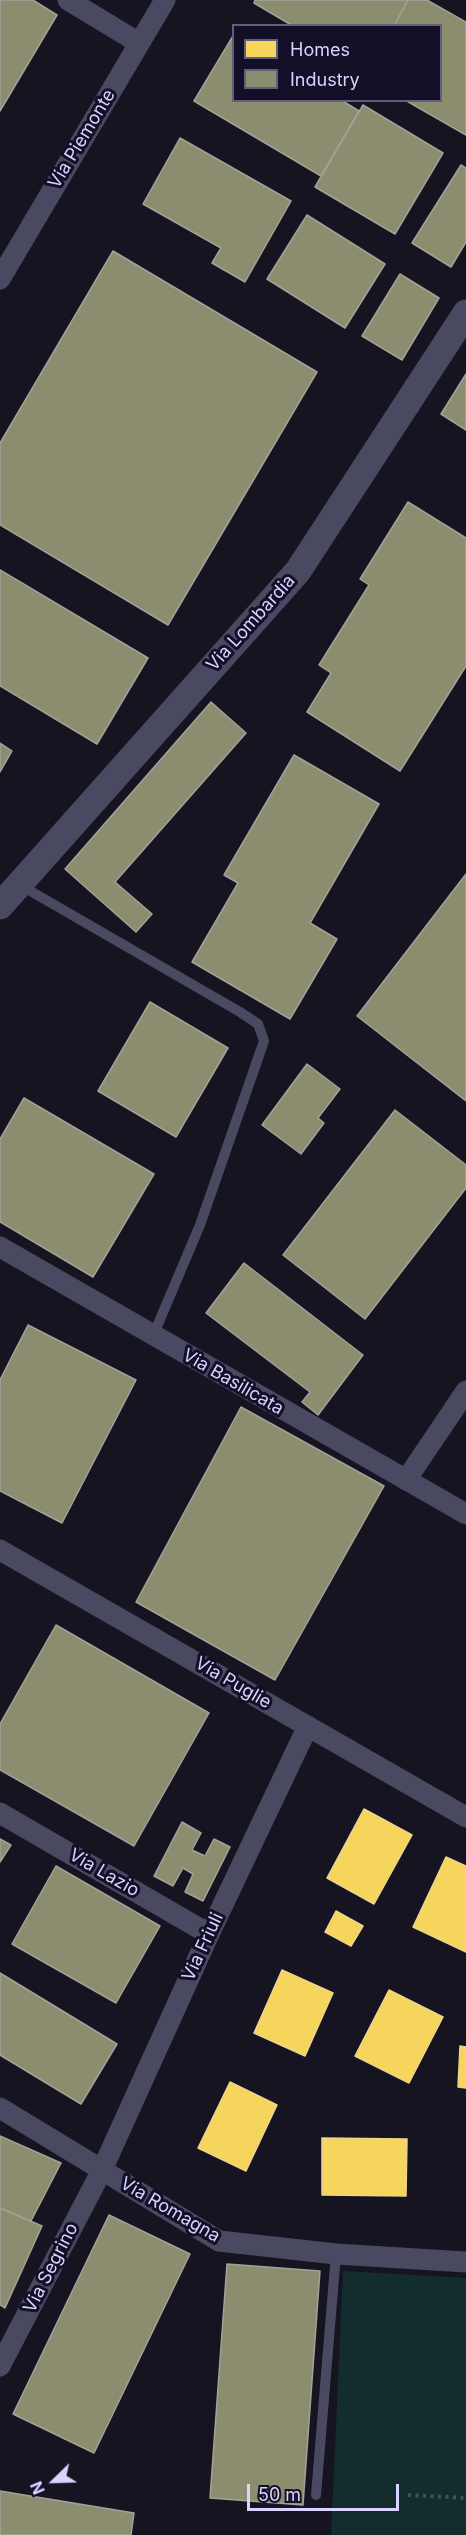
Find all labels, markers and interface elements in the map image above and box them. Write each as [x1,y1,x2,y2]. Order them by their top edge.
legend [232,24,442,102]
text: Homes [290,39,350,60]
text: Industry [290,69,360,90]
street label: Via Piemonte [44,86,120,192]
street label: Via Lombardia [202,570,300,676]
street label: Via Basilicata [179,1344,287,1420]
street label: Via Puglie [191,1653,275,1713]
street label: Via Lazio [65,1844,143,1902]
street label: Via Friuli [178,1909,228,1985]
street label: Via Romagna [116,2173,224,2247]
street label: Via Segrino [19,2219,83,2317]
north arrow [24,2451,84,2511]
scale bar [250,2472,402,2510]
text: N [26,2479,49,2498]
text: 50 m [258,2484,301,2505]

